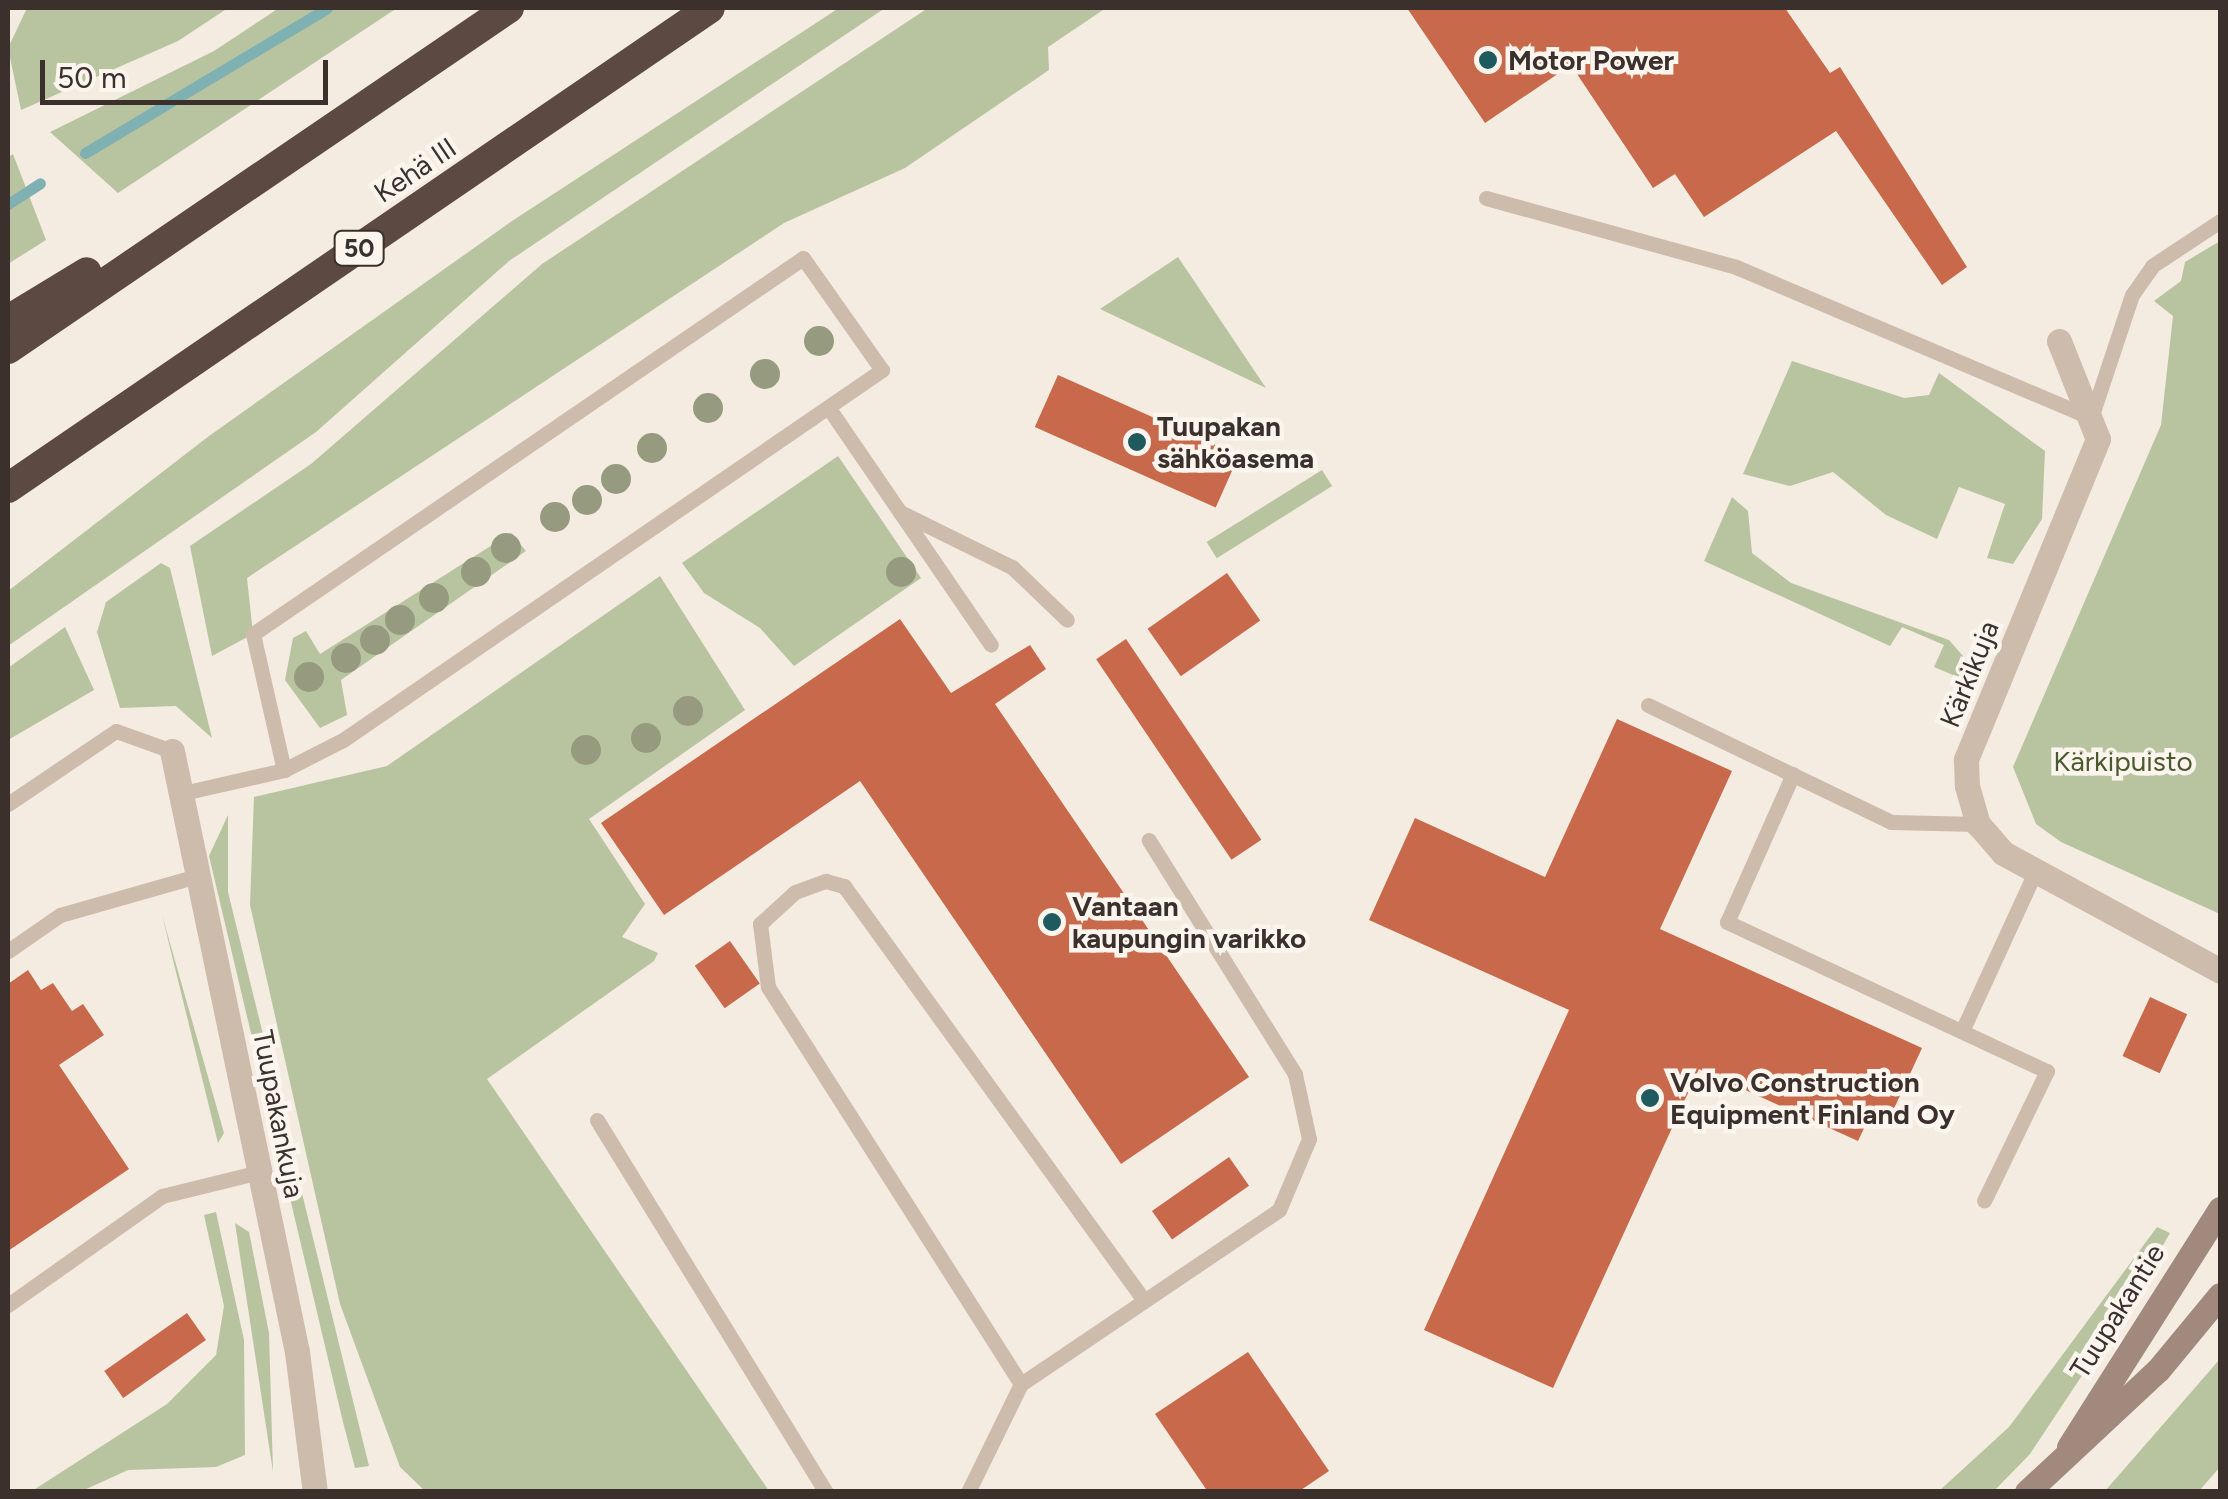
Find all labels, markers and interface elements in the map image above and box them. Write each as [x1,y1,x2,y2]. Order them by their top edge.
scale bar [45,40,332,102]
place label: Motor Power [1508,43,1674,77]
marker: Motor Power [1477,49,1499,71]
text: 50 m [57,59,126,96]
street label: Kehä III [368,130,462,210]
road number: 50 [332,228,386,268]
place label: Tuupakan sähköasema [1157,409,1314,475]
marker: Tuupakan sähköasema [1126,431,1148,453]
street label: Kärkikuja [1932,616,2006,732]
park label: Kärkipuisto [2053,744,2193,778]
place label: Vantaan kaupungin varikko [1072,889,1306,955]
marker: Vantaan kaupungin varikko [1041,911,1063,933]
street label: Tuupakankuja [246,1027,312,1201]
place label: Volvo Construction Equipment Finland Oy [1670,1065,1955,1131]
marker: Volvo Construction Equipment Finland Oy [1639,1087,1661,1109]
street label: Tuupakantie [2063,1238,2171,1384]

